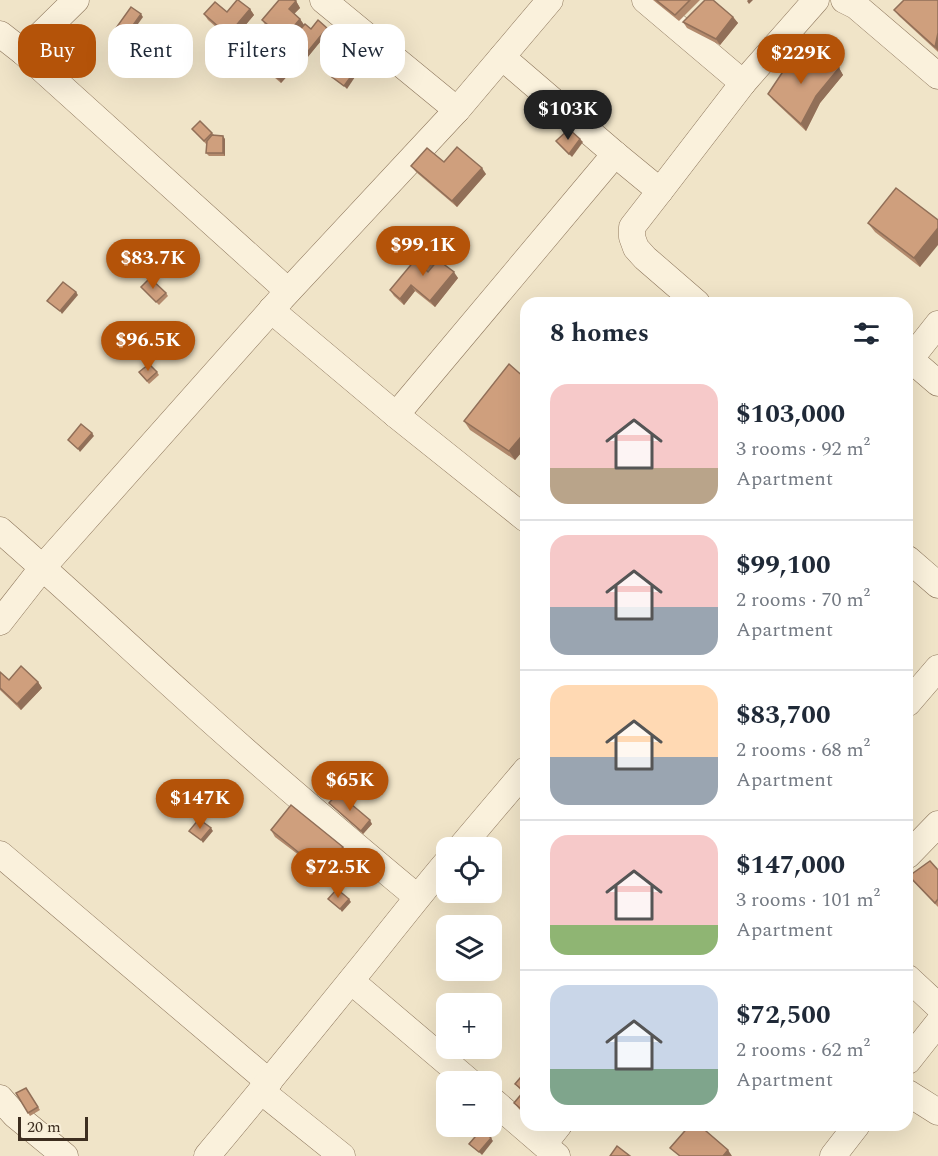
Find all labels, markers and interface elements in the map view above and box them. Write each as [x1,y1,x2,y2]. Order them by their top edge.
chip: Buy [18,24,96,78]
chip: Rent [108,24,193,78]
chip: Filters [205,24,308,78]
chip: New [320,24,405,78]
pin: $229K [759,34,843,85]
text: $229K [771,38,831,68]
pin: $103K [526,90,610,141]
text: $103K [538,94,598,124]
pin: $99.1K [374,226,472,277]
text: $99.1K [390,230,456,260]
pin: $83.7K [104,239,202,290]
text: $83.7K [120,243,186,273]
text: 8 homes [550,313,649,353]
icon: filters [850,317,883,350]
pin: $96.5K [99,321,197,372]
text: $96.5K [115,325,181,355]
text: $103,000 [736,394,845,434]
icon: home [598,408,670,480]
text: 3 rooms · 92 m² [736,434,870,464]
text: Apartment [736,464,833,494]
text: $99,100 [736,545,830,585]
icon: home [598,559,670,631]
text: 2 rooms · 70 m² [736,585,870,615]
text: Apartment [736,615,833,645]
text: $83,700 [736,695,830,735]
icon: home [598,709,670,781]
text: 2 rooms · 68 m² [736,735,870,765]
pin: $65K [314,761,386,812]
text: $65K [325,765,375,795]
text: Apartment [736,765,833,795]
pin: $147K [158,779,242,830]
text: $147K [170,783,230,813]
map controls [436,837,502,1137]
button: locate [436,837,502,903]
text: $147,000 [736,845,845,885]
pin: $72.5K [289,848,387,899]
text: $72.5K [305,852,371,882]
icon: home [598,859,670,931]
text: 3 rooms · 101 m² [736,885,880,915]
button: layers [436,915,502,981]
text: Apartment [736,915,833,945]
button: + [436,993,502,1059]
text: $72,500 [736,995,830,1035]
icon: home [598,1009,670,1081]
text: 2 rooms · 62 m² [736,1035,870,1065]
text: Apartment [736,1065,833,1095]
button: − [436,1071,502,1137]
scale bar [18,1114,88,1142]
text: 20 m [27,1115,61,1139]

